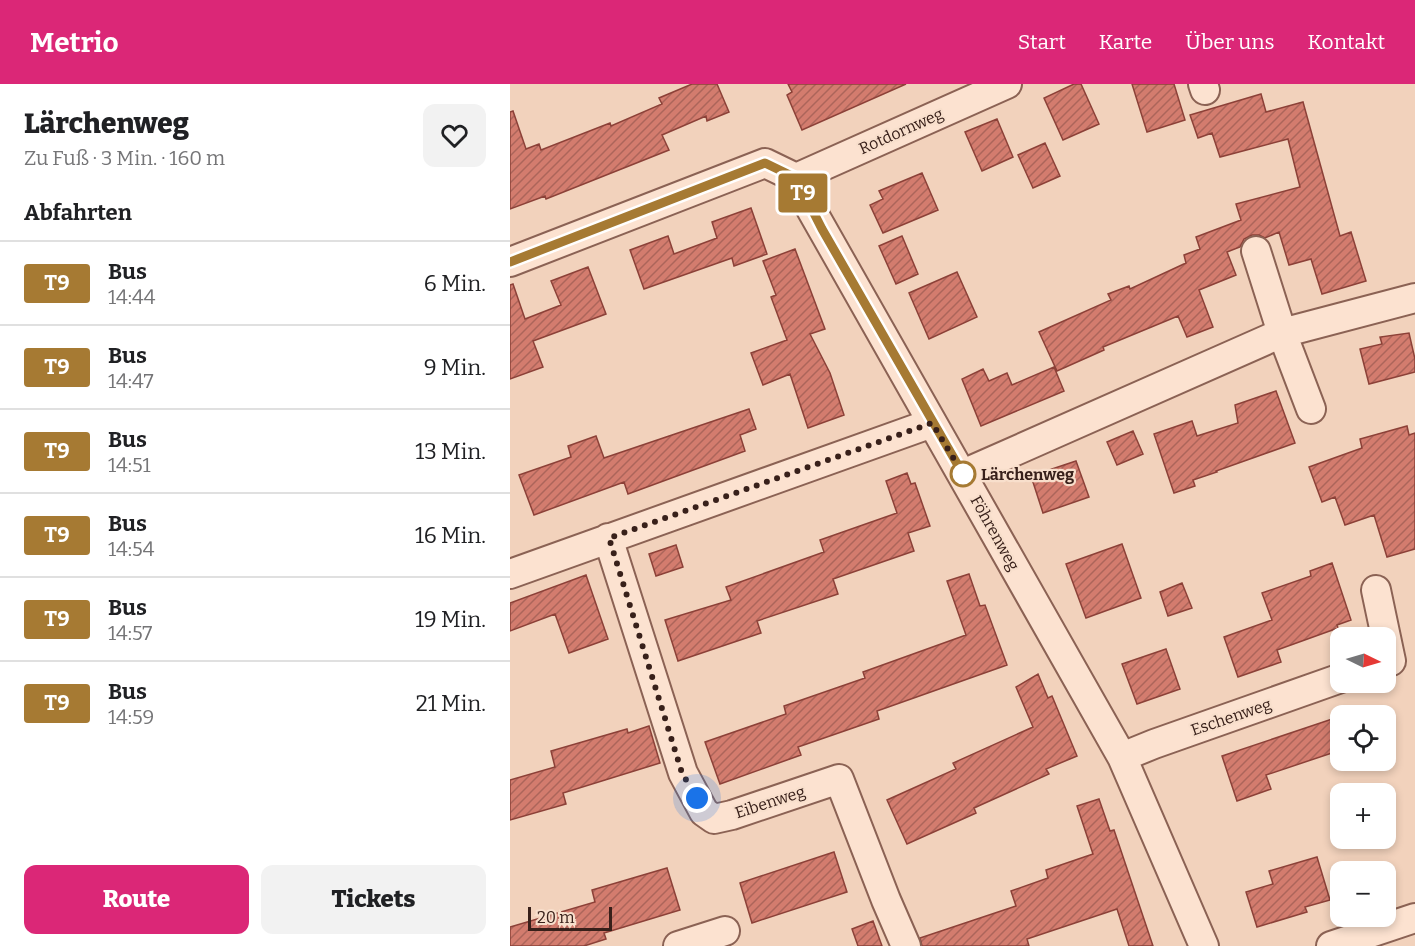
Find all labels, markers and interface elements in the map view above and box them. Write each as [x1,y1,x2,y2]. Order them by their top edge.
text: Metrio [30,26,119,59]
text: Start [1018,29,1066,55]
text: Karte [1099,29,1152,55]
text: Über uns [1185,29,1275,55]
text: Kontakt [1308,29,1385,55]
button: heart [423,104,486,167]
street label: Rotdornweg [856,104,946,158]
text: Lärchenweg [24,107,189,140]
text: Zu Fuß · 3 Min. · 160 m [24,146,225,170]
line badge: T9 [776,174,830,212]
text: T9 [790,180,816,206]
text: Abfahrten [24,199,132,226]
text: Bus [108,258,147,285]
text: T9 [44,270,70,296]
text: 6 Min. [424,270,486,297]
text: 14:44 [108,285,155,309]
text: Bus [108,342,147,369]
text: T9 [44,354,70,380]
text: 9 Min. [424,354,486,381]
text: 14:47 [108,369,153,393]
text: Bus [108,426,147,453]
text: T9 [44,438,70,464]
text: 13 Min. [415,438,486,465]
text: 14:51 [108,453,151,477]
marker: Lärchenweg [950,461,976,487]
place label: Lärchenweg [981,465,1074,484]
street label: Föhrenweg [967,492,1023,574]
text: Bus [108,510,147,537]
text: T9 [44,522,70,548]
text: 16 Min. [415,522,486,549]
text: 14:54 [108,537,154,561]
text: Bus [108,594,147,621]
text: T9 [44,606,70,632]
text: 19 Min. [415,606,486,633]
text: 14:57 [108,621,152,645]
north arrow [1330,627,1396,693]
map controls [1330,627,1396,927]
text: Bus [108,678,147,705]
text: T9 [44,690,70,716]
text: 21 Min. [416,690,486,717]
street label: Eschenweg [1188,694,1274,740]
text: 14:59 [108,705,154,729]
button: locate [1330,705,1396,771]
street label: Eibenweg [733,782,807,822]
your location [682,783,712,813]
button: + [1330,783,1396,849]
button: − [1330,861,1396,927]
button: Route [24,865,249,934]
button: Tickets [261,865,486,934]
scale bar [528,904,612,932]
text: 20 m [537,908,574,927]

